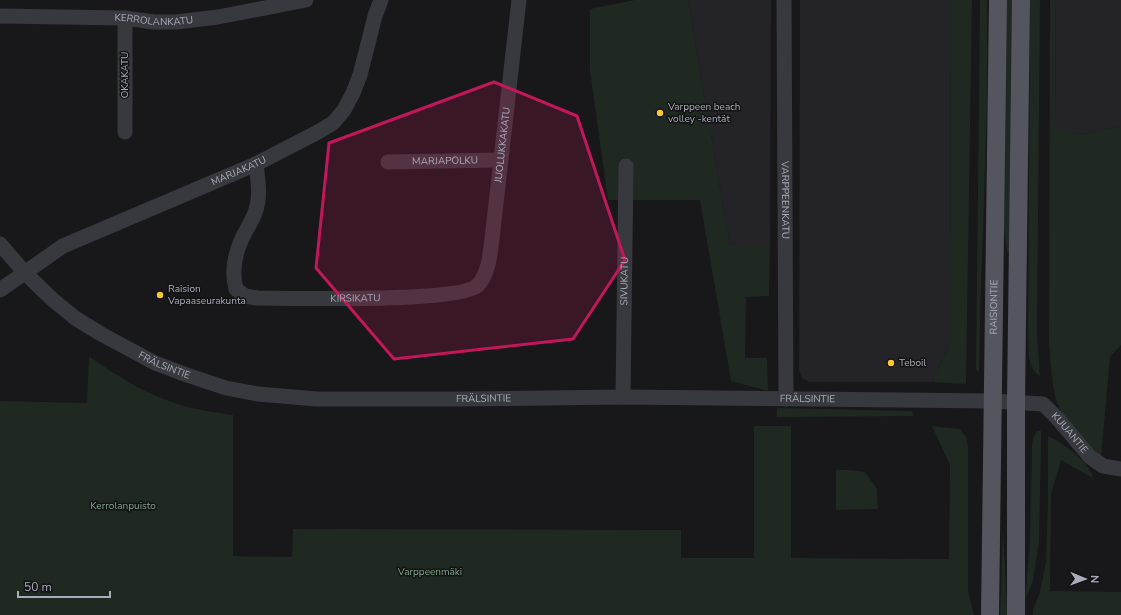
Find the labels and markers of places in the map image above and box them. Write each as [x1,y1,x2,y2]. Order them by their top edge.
place label: Varppeen beach volley -kentät [667,100,741,126]
marker: Varppeen beach volley -kentät [655,108,665,118]
place label: Raision Vapaaseurakunta [167,282,246,308]
marker: Raision Vapaaseurakunta [155,290,165,300]
place label: Teboil [899,356,926,370]
marker: Teboil [886,358,896,368]

